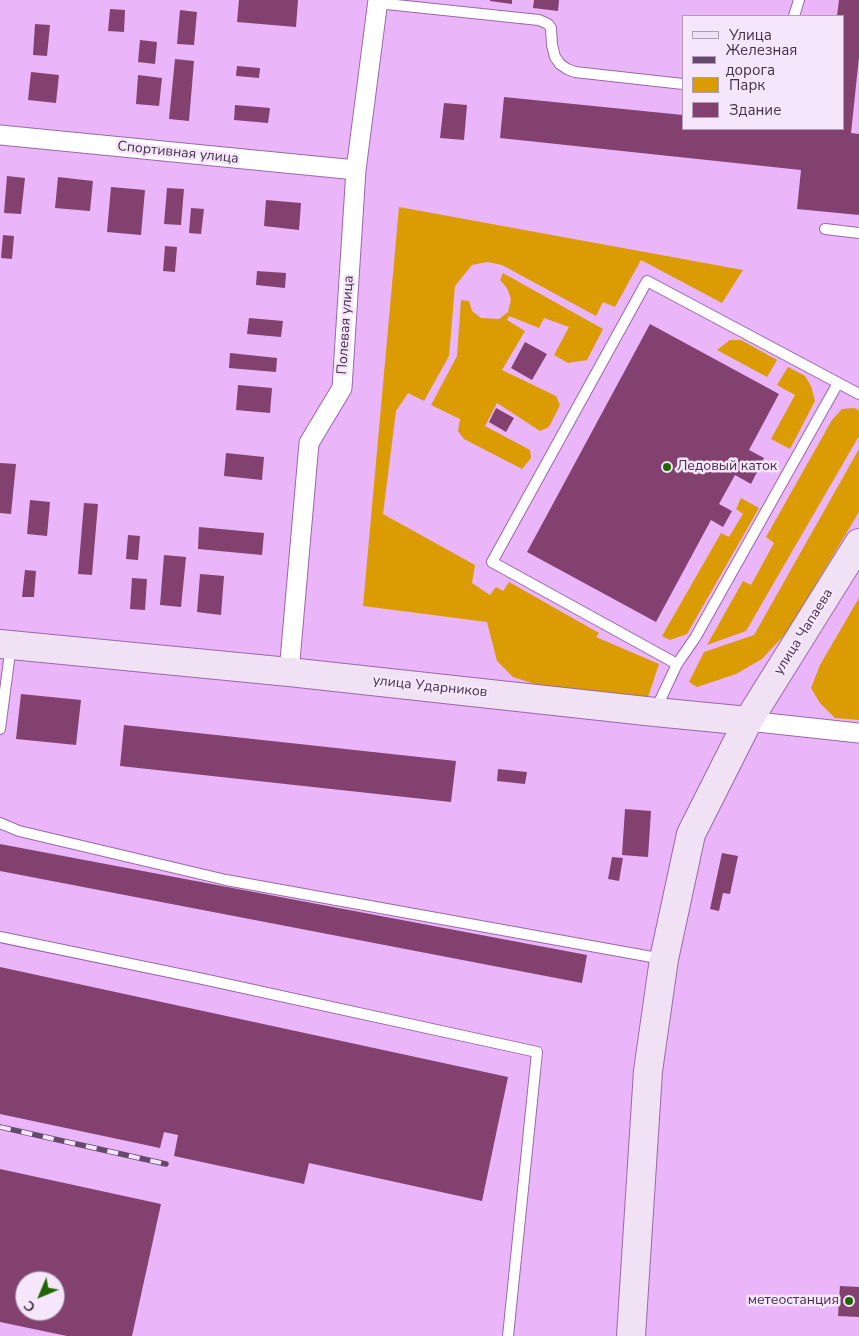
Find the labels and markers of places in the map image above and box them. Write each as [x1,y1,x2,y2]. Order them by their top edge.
place label: Ледовый каток [677,459,777,475]
marker: Ледовый каток [661,461,673,473]
place label: метеостанция [748,1293,839,1309]
marker: метеостанция [843,1295,855,1307]

